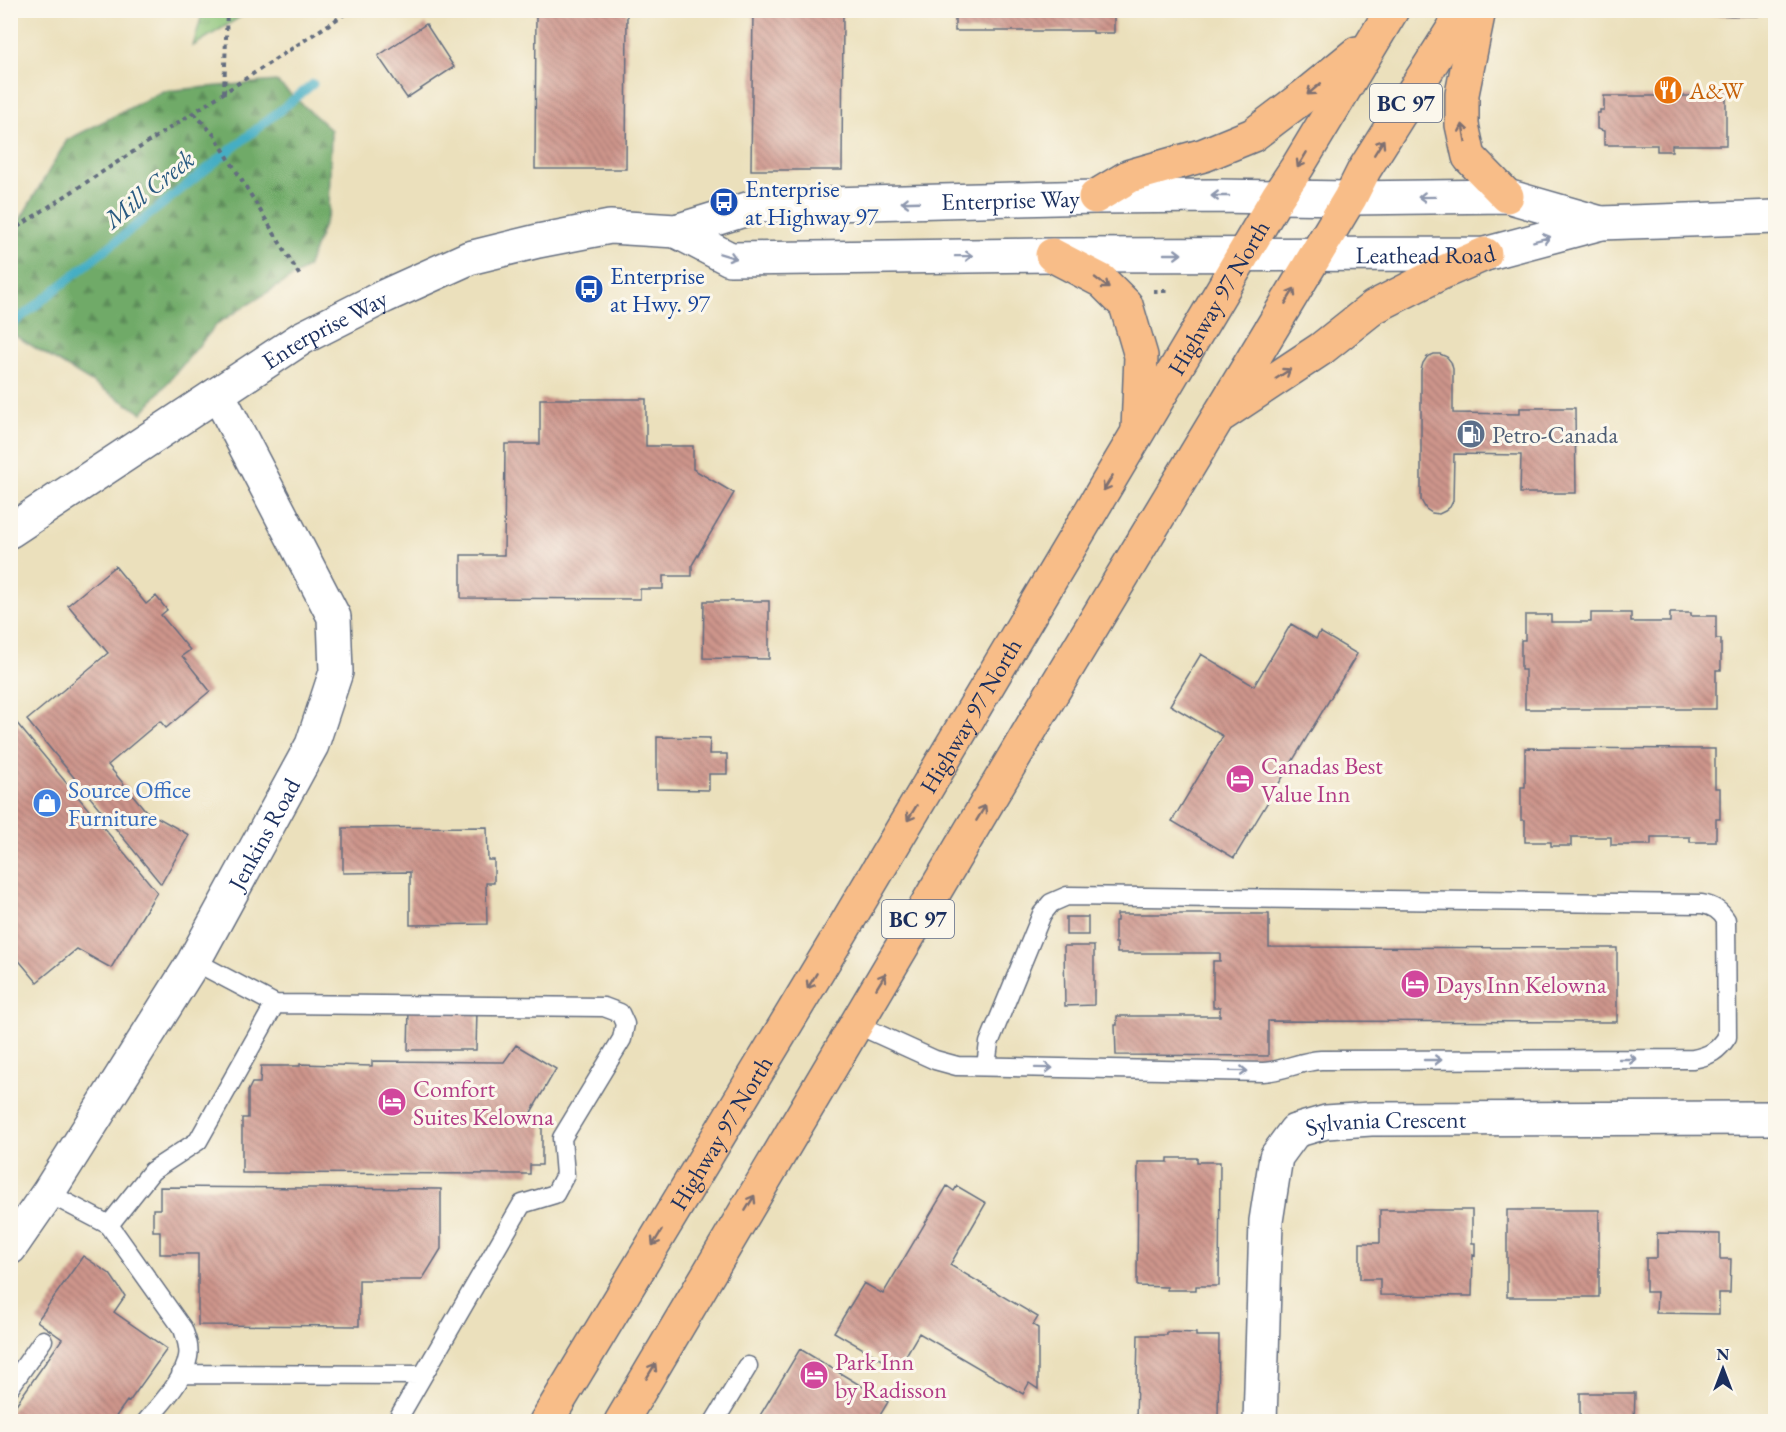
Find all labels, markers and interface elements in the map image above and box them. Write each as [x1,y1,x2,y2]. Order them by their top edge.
restaurant icon: A&W [1652,74,1684,106]
place label: A&W [1688,75,1745,106]
one-way arrow [1306,82,1322,95]
road number: BC 97 [1370,84,1442,122]
one-way arrow [1458,123,1469,143]
one-way arrow [1373,139,1385,156]
water label: Mill Creek [95,142,202,237]
one-way arrow [1295,151,1307,168]
place label: Enterprise at Highway 97 [745,173,879,232]
street label: Enterprise Way [940,182,1081,217]
bus stop icon: Enterprise at Highway 97 [708,186,740,218]
one-way arrow [1210,190,1230,202]
one-way arrow [1418,191,1438,203]
one-way arrow [901,196,921,207]
street label: Highway 97 North [1160,214,1276,381]
one-way arrow [1532,233,1551,244]
street label: Leathead Road [1356,236,1499,270]
one-way arrow [1163,248,1183,260]
one-way arrow [954,250,974,262]
one-way arrow [718,251,737,262]
place label: Enterprise at Hwy. 97 [610,260,710,319]
bus stop icon: Enterprise at Hwy. 97 [573,273,605,305]
one-way arrow [1094,277,1110,290]
street label: Enterprise Way [255,282,393,376]
one-way arrow [1285,288,1297,305]
one-way arrow [1274,368,1291,380]
fuel station icon: Petro-Canada [1455,418,1487,450]
place label: Petro-Canada [1492,419,1618,450]
one-way arrow [1102,474,1114,491]
street label: Highway 97 North [912,632,1028,799]
place label: Canadas Best Value Inn [1261,750,1383,809]
hotel icon: Canadas Best Value Inn [1224,763,1256,795]
street label: Jenkins Road [220,772,307,897]
place label: Source Office Furniture [68,774,191,833]
shop icon: Source Office Furniture [31,787,63,819]
one-way arrow [906,804,918,821]
one-way arrow [975,805,987,822]
road number: BC 97 [882,900,954,938]
hotel icon: Days Inn Kelowna [1399,968,1431,1000]
place label: Days Inn Kelowna [1436,969,1607,1000]
one-way arrow [806,972,818,989]
one-way arrow [876,973,888,990]
street label: Highway 97 North [662,1050,779,1216]
one-way arrow [1617,1053,1637,1065]
one-way arrow [1422,1054,1442,1066]
one-way arrow [1034,1062,1054,1073]
one-way arrow [1229,1065,1249,1077]
place label: Comfort Suites Kelowna [413,1073,554,1132]
hotel icon: Comfort Suites Kelowna [376,1086,408,1118]
street label: Sylvania Crescent [1302,1103,1467,1143]
one-way arrow [745,1195,757,1212]
one-way arrow [651,1229,663,1246]
north arrow [1693,1339,1753,1399]
text: N [1717,1344,1730,1365]
place label: Park Inn by Radisson [835,1346,947,1405]
hotel icon: Park Inn by Radisson [798,1359,830,1391]
one-way arrow [645,1363,657,1380]

